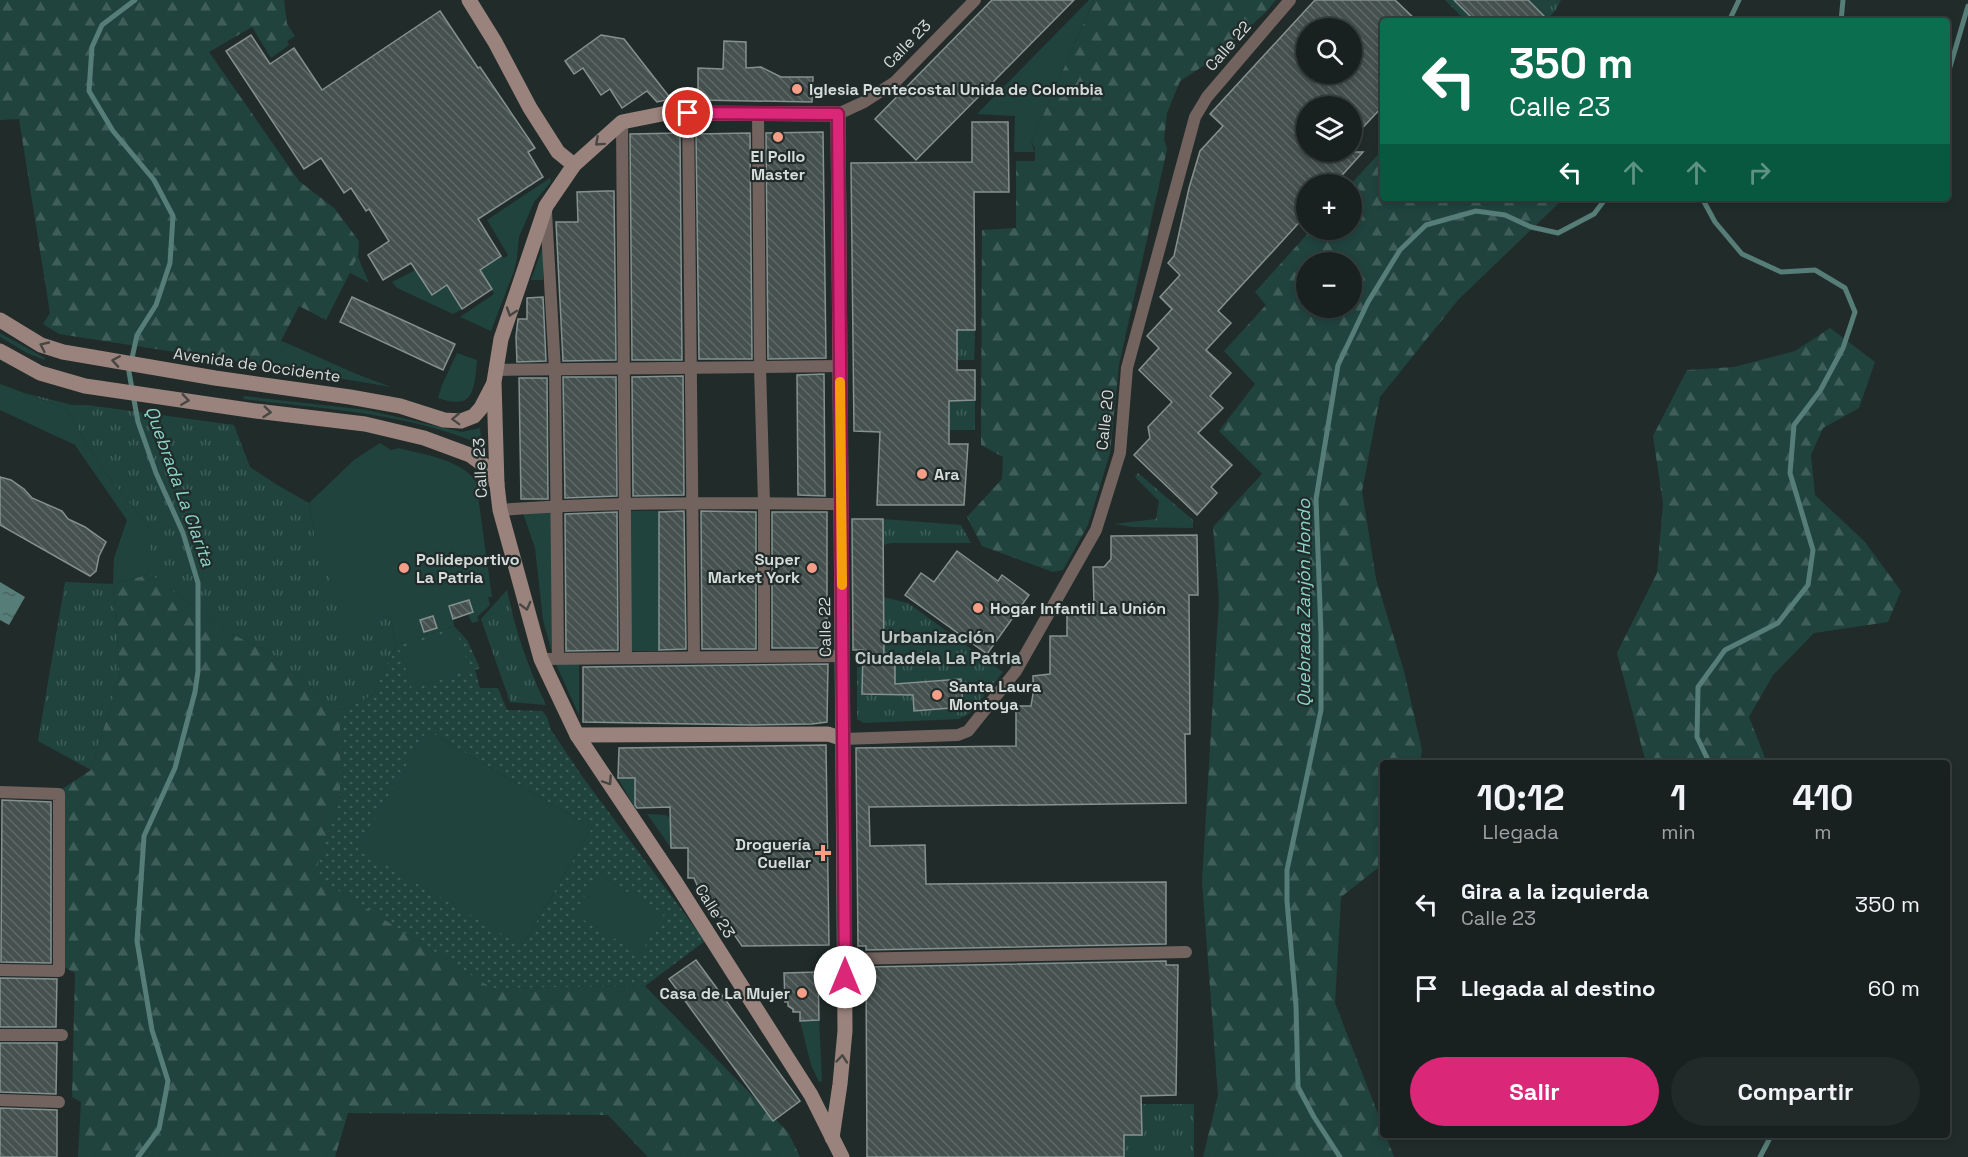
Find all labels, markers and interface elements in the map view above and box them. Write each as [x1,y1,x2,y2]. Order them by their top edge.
street label: Calle 23 [879,15,935,73]
street label: Calle 22 [1200,16,1256,76]
map controls [1296,18,1362,318]
button: search [1296,18,1362,84]
text: 350 m [1509,37,1634,90]
icon: left [1410,42,1488,120]
place label: Iglesia Pentecostal Unida de Colombia [809,79,1103,100]
marker: Iglesia Pentecostal Unida de Colombia [790,82,804,96]
pin [662,87,713,138]
text: Calle 23 [1509,89,1611,124]
icon: arrive [671,96,704,129]
button: layers [1296,96,1362,162]
marker: El Pollo Master [771,130,785,144]
one-way arrow [595,135,606,146]
place label: El Pollo Master [751,146,806,185]
icon: left [1554,156,1587,189]
icon: ahead [1617,156,1650,189]
icon: ahead [1680,156,1713,189]
icon: right [1743,156,1776,189]
button: + [1296,174,1362,240]
button: − [1296,252,1362,318]
one-way arrow [505,306,518,316]
one-way arrow [39,341,50,353]
street label: Avenida de Occidente [172,343,342,387]
one-way arrow [111,356,120,368]
street label: Calle 20 [1091,389,1119,451]
one-way arrow [180,394,189,406]
water label: Quebrada La Clarita [140,402,220,570]
one-way arrow [263,405,272,418]
one-way arrow [451,413,460,426]
street label: Calle 23 [468,437,492,499]
place label: Ara [934,464,960,485]
marker: Ara [915,467,929,481]
water label: Quebrada Zanjón Hondo [1292,498,1315,707]
place label: Polideportivo La Patria [416,549,520,588]
place label: Super Market York [708,549,800,588]
marker: Polideportivo La Patria [397,561,411,575]
marker: Super Market York [805,561,819,575]
street label: Calle 22 [814,597,836,657]
place label: Hogar Infantil La Unión [990,598,1166,619]
one-way arrow [519,601,532,611]
marker: Hogar Infantil La Unión [971,601,985,615]
district label: Urbanización Ciudadela La Patria [855,625,1022,669]
place label: Santa Laura Montoya [949,676,1041,715]
marker: Santa Laura Montoya [930,688,944,702]
one-way arrow [601,774,612,785]
text: 10:12 [1477,775,1565,821]
text: 1 [1670,775,1687,821]
text: 410 [1792,775,1853,821]
text: Llegada [1483,819,1559,845]
text: min [1661,819,1696,845]
text: m [1814,819,1831,845]
place label: Droguería Cuellar [735,834,811,873]
marker: Droguería Cuellar [816,846,830,860]
text: Gira a la izquierda [1461,877,1649,905]
street label: Calle 23 [690,880,740,942]
icon: left [1410,888,1443,921]
text: 350 m [1855,890,1920,918]
text: Calle 23 [1461,905,1536,931]
position arrow [813,945,877,1009]
icon: arrive [1410,972,1443,1005]
text: Llegada al destino [1461,974,1655,1002]
text: 60 m [1868,974,1920,1002]
place label: Casa de La Mujer [660,983,790,1004]
marker: Casa de La Mujer [795,986,809,1000]
one-way arrow [835,1054,848,1063]
button: Salir [1410,1057,1659,1126]
button: Compartir [1671,1057,1920,1126]

